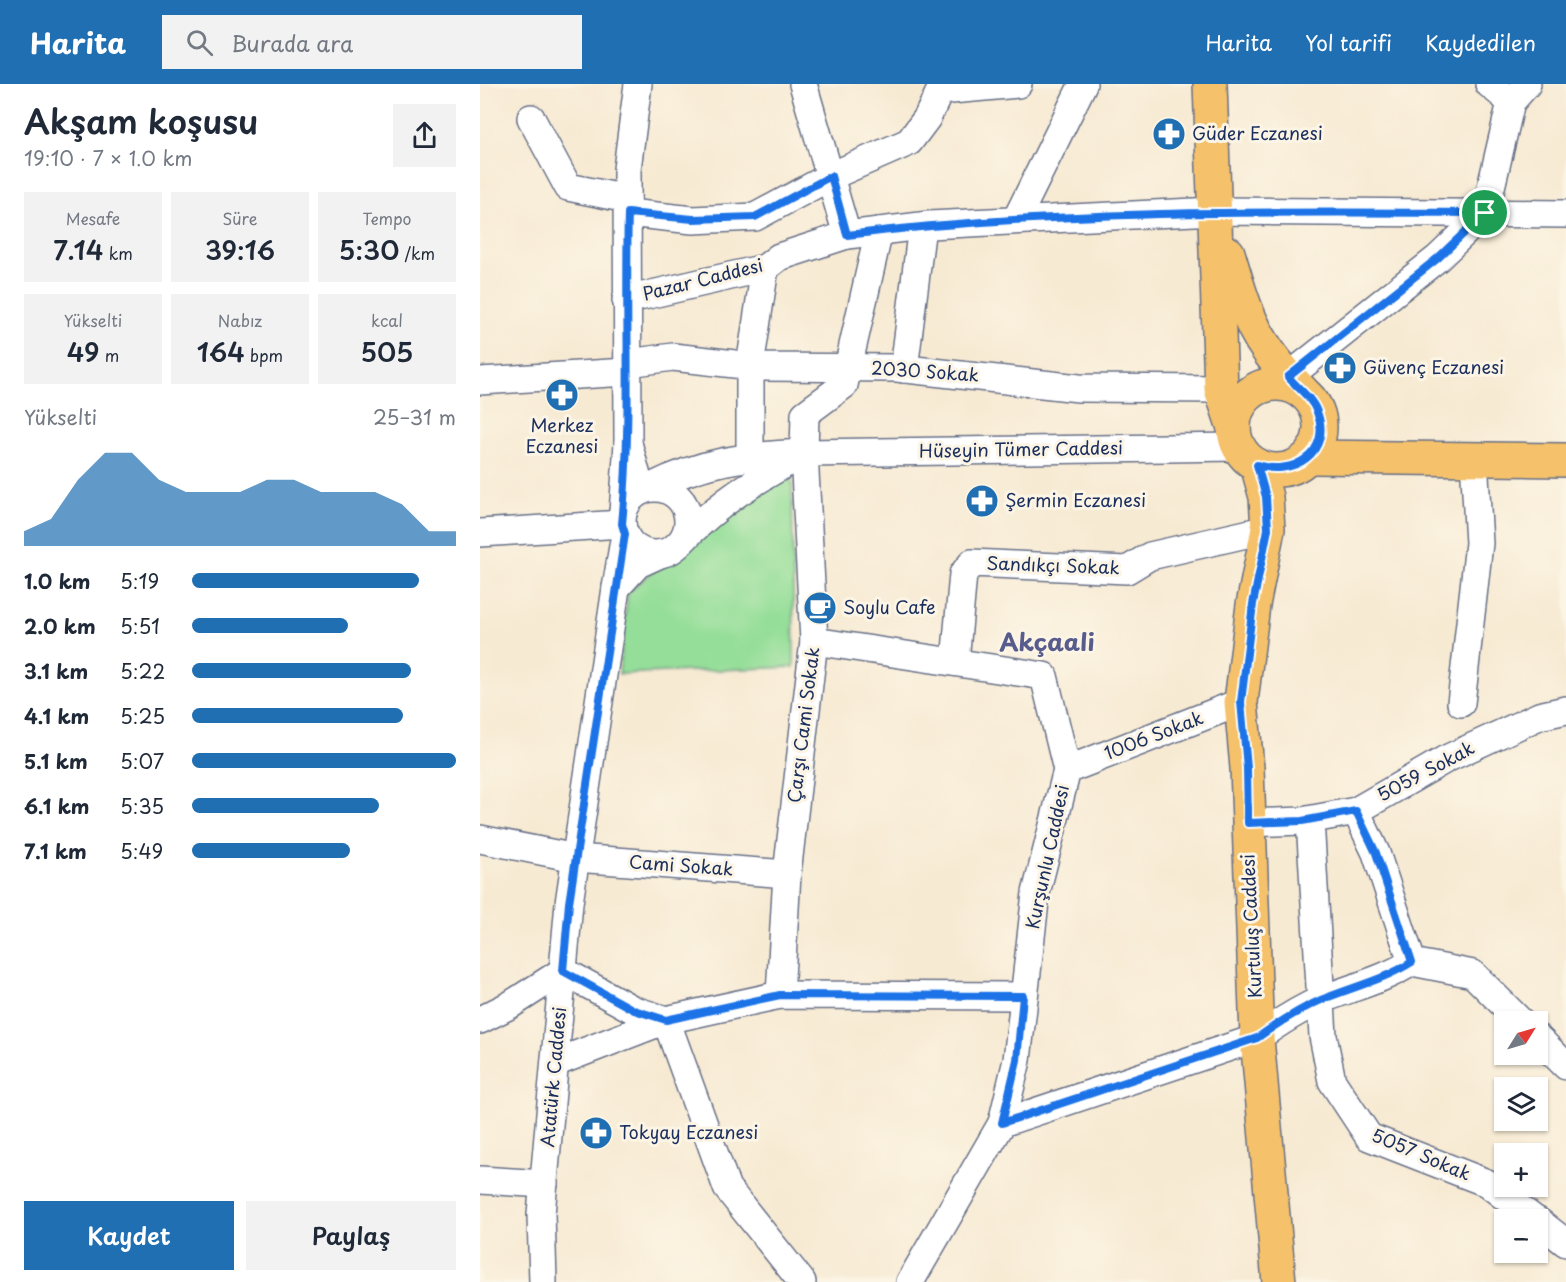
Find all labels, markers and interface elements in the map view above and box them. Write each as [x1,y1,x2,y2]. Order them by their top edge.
search box [162,15,582,69]
text: Harita [30,21,126,64]
icon: search [183,26,216,59]
text: Burada ara [231,26,353,59]
text: Harita [1205,26,1272,58]
text: Yol tarifi [1305,26,1392,58]
text: Kaydedilen [1425,26,1536,58]
text: Akşam koşusu [24,95,258,145]
button: share [393,104,456,167]
pharmacy icon: Güder Eczanesi [1151,116,1187,152]
place label: Güder Eczanesi [1192,119,1323,146]
text: 19:10 · 7 × 1.0 km [24,143,193,173]
pin [1459,187,1510,238]
icon: arrive [1468,196,1501,229]
text: Mesafe [66,206,120,230]
text: Süre [222,206,258,230]
text: Tempo [363,206,411,230]
text: 7.14 [53,230,103,269]
text: 39:16 [205,230,275,269]
text: 5:30 [339,230,399,269]
text: km [103,241,133,265]
text: /km [399,241,435,265]
street label: Pazar Caddesi [640,251,766,307]
text: Yükselti [64,308,122,332]
text: Nabız [218,308,262,332]
text: kcal [371,308,403,332]
text: 49 [67,332,99,371]
text: 164 [197,332,245,371]
text: 505 [361,332,414,371]
text: m [99,343,119,367]
text: bpm [245,343,283,367]
pharmacy icon: Güvenç Eczanesi [1322,350,1358,386]
street label: 2030 Sokak [870,353,980,388]
place label: Güvenç Eczanesi [1363,353,1504,380]
pharmacy icon: Merkez Eczanesi [544,377,580,413]
text: Yükselti [24,402,97,432]
text: 25–31 m [373,402,456,432]
place label: Merkez Eczanesi [526,411,598,459]
street label: Hüseyin Tümer Caddesi [919,433,1123,464]
pharmacy icon: Şermin Eczanesi [964,483,1000,519]
place label: Şermin Eczanesi [1005,486,1146,513]
street label: Sandıkçı Sokak [986,549,1120,580]
text: 1.0 km [24,566,91,596]
text: 5:19 [120,566,159,596]
cafe icon: Soylu Cafe [802,590,838,626]
place label: Soylu Cafe [843,593,936,620]
text: 2.0 km [24,611,96,641]
text: 5:51 [120,611,160,641]
district label: Akçaali [1000,623,1095,659]
street label: Çarşı Cami Sokak [780,645,825,804]
text: 3.1 km [24,656,88,686]
text: 5:22 [120,656,165,686]
text: 4.1 km [24,701,89,731]
text: 5:25 [120,701,165,731]
street label: 1006 Sokak [1100,703,1207,766]
street label: 5059 Sokak [1372,734,1479,808]
text: 5.1 km [24,746,88,776]
text: 5:07 [120,746,164,776]
street label: Kurşunlu Caddesi [1018,782,1075,931]
text: 6.1 km [24,791,89,821]
text: 5:35 [120,791,164,821]
text: 7.1 km [24,836,87,866]
text: 5:49 [120,836,163,866]
street label: Cami Sokak [628,847,734,882]
street label: Kurtuluş Caddesi [1233,853,1268,999]
street label: Atatürk Caddesi [533,1006,572,1148]
north arrow [1494,1011,1548,1065]
map controls [1494,1011,1548,1263]
button: layers [1494,1077,1548,1131]
pharmacy icon: Tokyay Eczanesi [578,1115,614,1151]
place label: Tokyay Eczanesi [619,1118,758,1145]
street label: 5057 Sokak [1368,1121,1475,1187]
button: + [1494,1143,1548,1197]
button: Kaydet [24,1201,234,1270]
button: Paylaş [246,1201,456,1270]
button: − [1494,1209,1548,1263]

